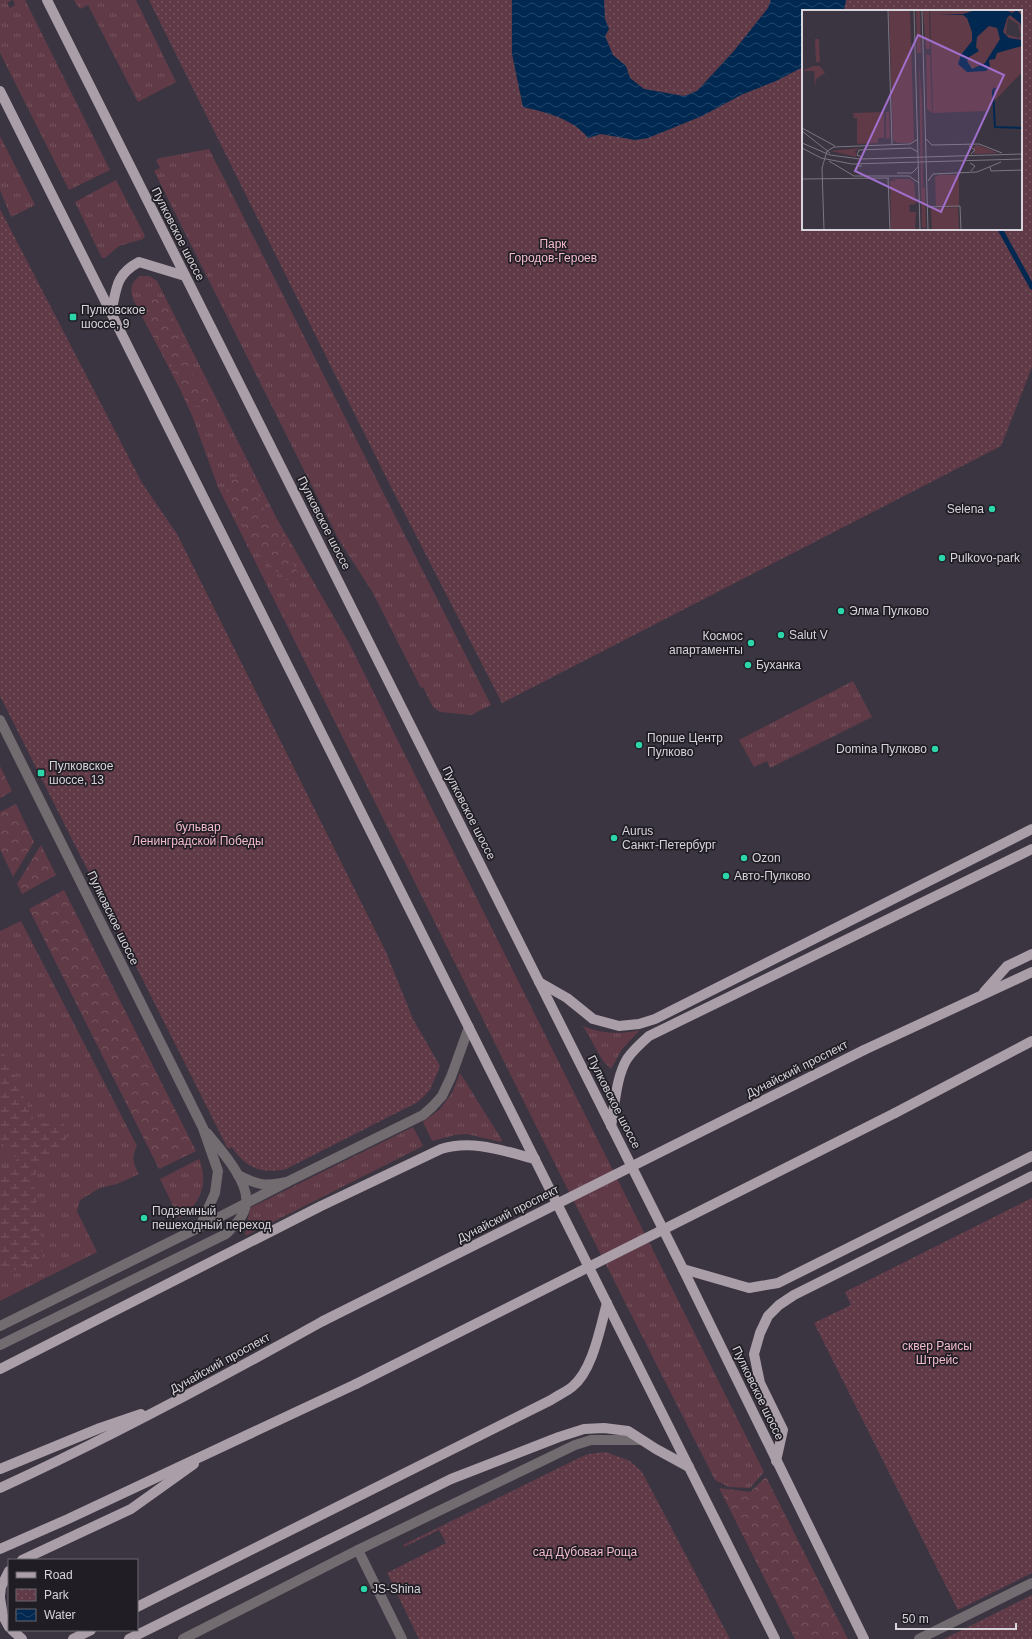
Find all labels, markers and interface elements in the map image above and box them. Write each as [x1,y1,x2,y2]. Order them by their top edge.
inset map [802,10,1022,230]
street label: Пулковское шоссе [148,185,208,283]
park label: Парк Городов-Героев [509,237,597,265]
place label: Пулковское шоссе, 9 [81,303,146,331]
marker: Пулковское шоссе, 9 [68,312,78,322]
street label: Пулковское шоссе [294,474,354,572]
place label: Selena [947,502,984,516]
marker: Selena [987,504,997,514]
place label: Pulkovo-park [950,551,1021,565]
marker: Pulkovo-park [937,553,947,563]
place label: Элма Пулково [849,604,929,618]
marker: Элма Пулково [836,606,846,616]
place label: Salut V [789,628,828,642]
place label: Космос апартаменты [669,629,743,657]
marker: Salut V [776,630,786,640]
marker: Космос апартаменты [746,638,756,648]
place label: Буханка [756,658,801,672]
marker: Буханка [743,660,753,670]
place label: Порше Центр Пулково [647,731,723,759]
marker: Порше Центр Пулково [634,740,644,750]
place label: Domina Пулково [836,742,927,756]
marker: Domina Пулково [930,744,940,754]
place label: Пулковское шоссе, 13 [49,759,114,787]
street label: Пулковское шоссе [439,764,499,862]
marker: Пулковское шоссе, 13 [36,768,46,778]
park label: бульвар Ленинградской Победы [132,820,264,848]
place label: Aurus Санкт-Петербург [622,824,717,852]
marker: Aurus Санкт-Петербург [609,833,619,843]
place label: Ozon [752,851,781,865]
marker: Ozon [739,853,749,863]
street label: Пулковское шоссе [84,869,142,968]
place label: Авто-Пулково [734,869,811,883]
marker: Авто-Пулково [721,871,731,881]
street label: Дунайский проспект [744,1037,851,1101]
street label: Пулковское шоссе [584,1053,644,1151]
street label: Дунайский проспект [455,1182,562,1246]
place label: Подземный пешеходный переход [152,1204,271,1232]
marker: Подземный пешеходный переход [139,1213,149,1223]
street label: Дунайский проспект [167,1329,273,1396]
park label: сквер Раисы Штрейс [902,1339,972,1367]
street label: Пулковское шоссе [729,1344,787,1443]
park label: сад Дубовая Роща [533,1545,638,1559]
legend [8,1559,138,1631]
text: Road [44,1568,73,1582]
place label: JS-Shina [372,1582,421,1596]
marker: JS-Shina [359,1584,369,1594]
text: Park [44,1588,70,1602]
scale bar [896,1605,1016,1631]
text: Water [44,1608,76,1622]
text: 50 m [902,1612,929,1626]

